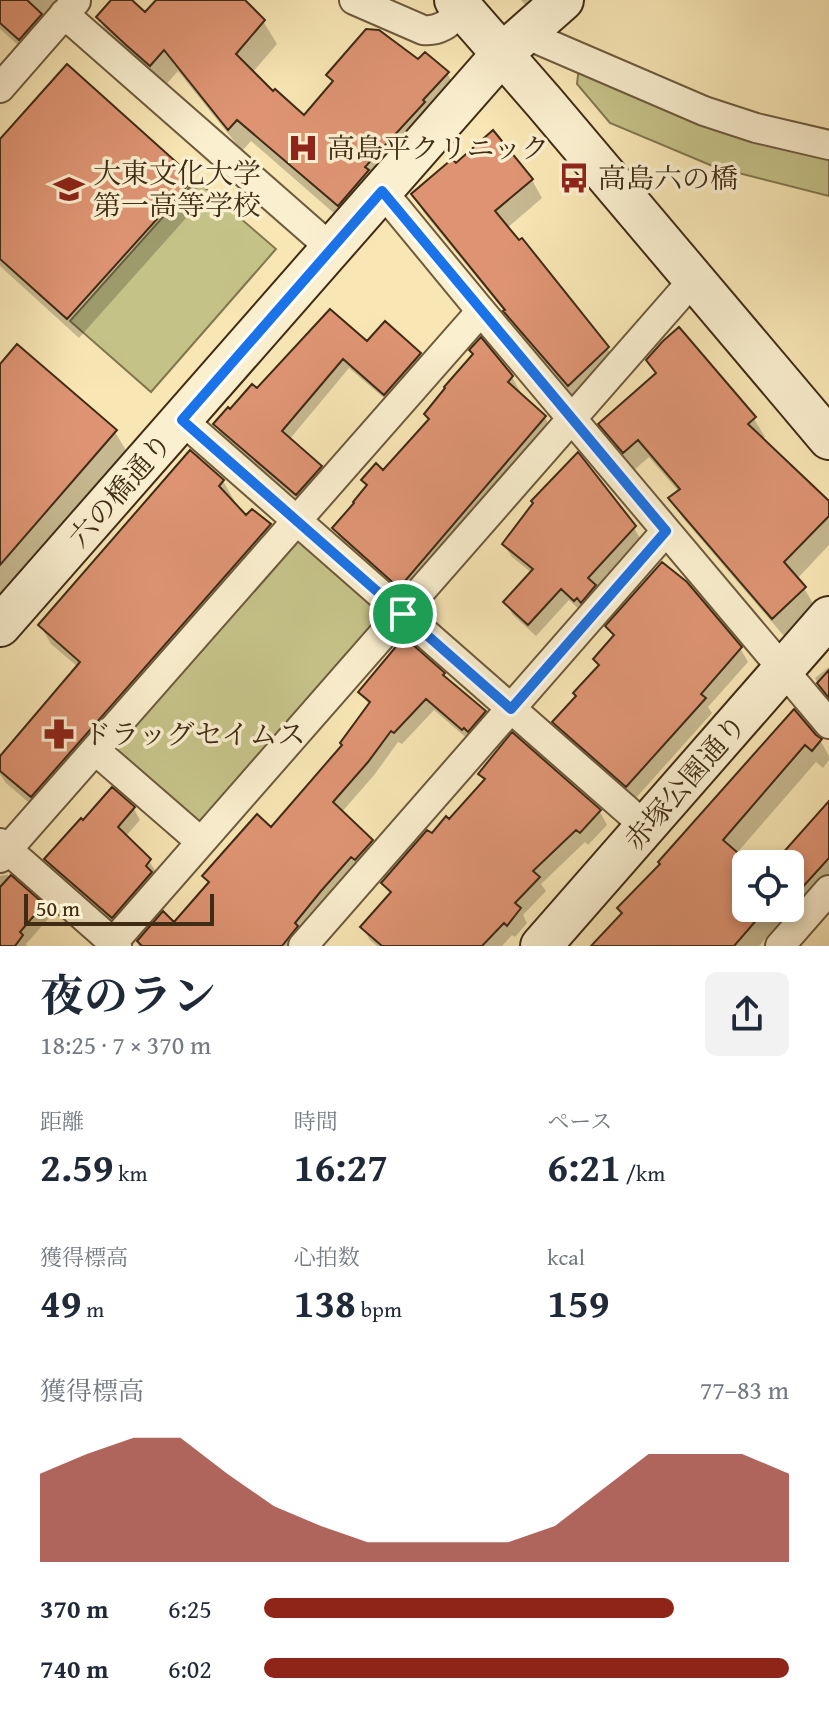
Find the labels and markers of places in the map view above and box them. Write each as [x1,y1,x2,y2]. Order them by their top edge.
place label: 高島平クリニック [327,127,549,168]
hospital icon: 高島平クリニック [286,131,320,165]
place label: 大東文化大学 第一高等学校 [93,152,261,225]
place label: 高島六の橋 [598,157,738,198]
bus stop icon: 高島六の橋 [557,161,591,195]
school or university icon: 大東文化大学 第一高等学校 [52,172,86,206]
pin [369,580,437,648]
place label: ドラッグセイムス [83,713,306,754]
pharmacy icon: ドラッグセイムス [42,717,76,751]

